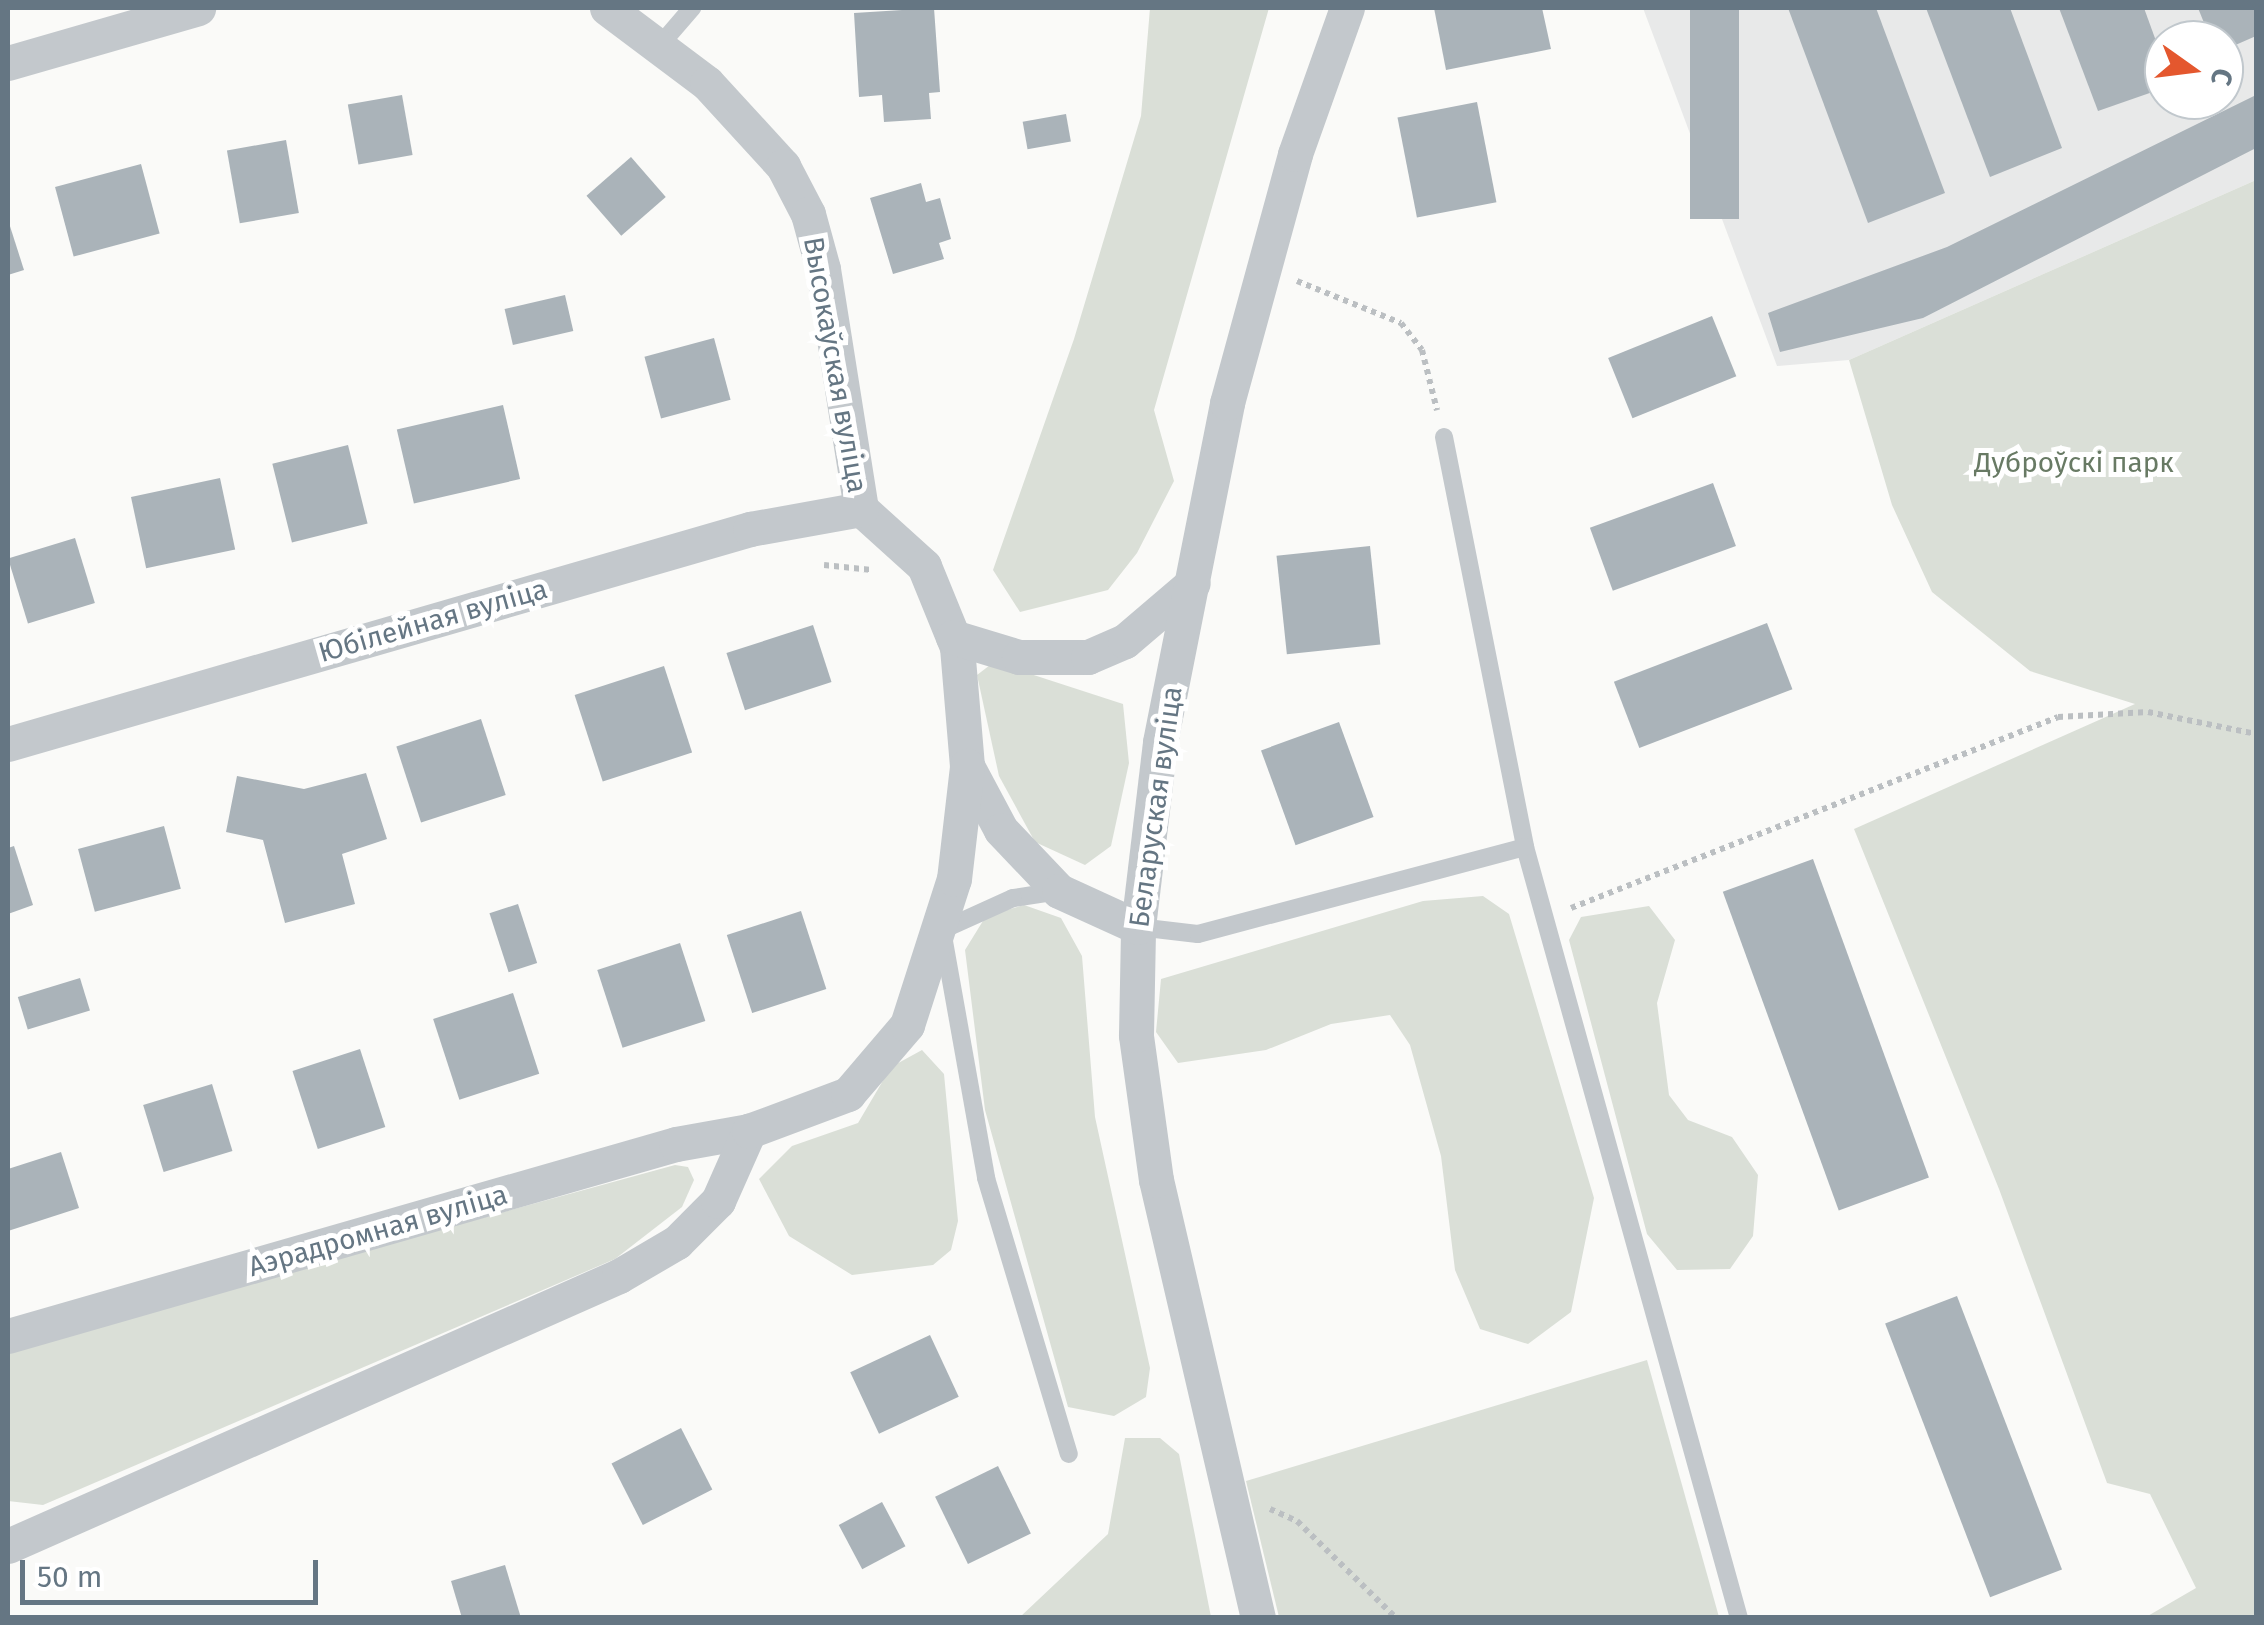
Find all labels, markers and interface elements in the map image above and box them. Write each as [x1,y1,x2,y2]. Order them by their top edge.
north arrow [2144,20,2244,120]
text: С [2204,65,2240,89]
street label: Высокаўская вуліца [796,234,874,496]
park label: Дуброўскі парк [1974,446,2174,480]
street label: Юбілейная вуліца [315,572,551,670]
street label: Беларуская вуліца [1122,684,1190,930]
street label: Аэрадромная вуліца [245,1178,511,1284]
scale bar [25,1540,322,1602]
text: 50 m [37,1559,102,1595]

